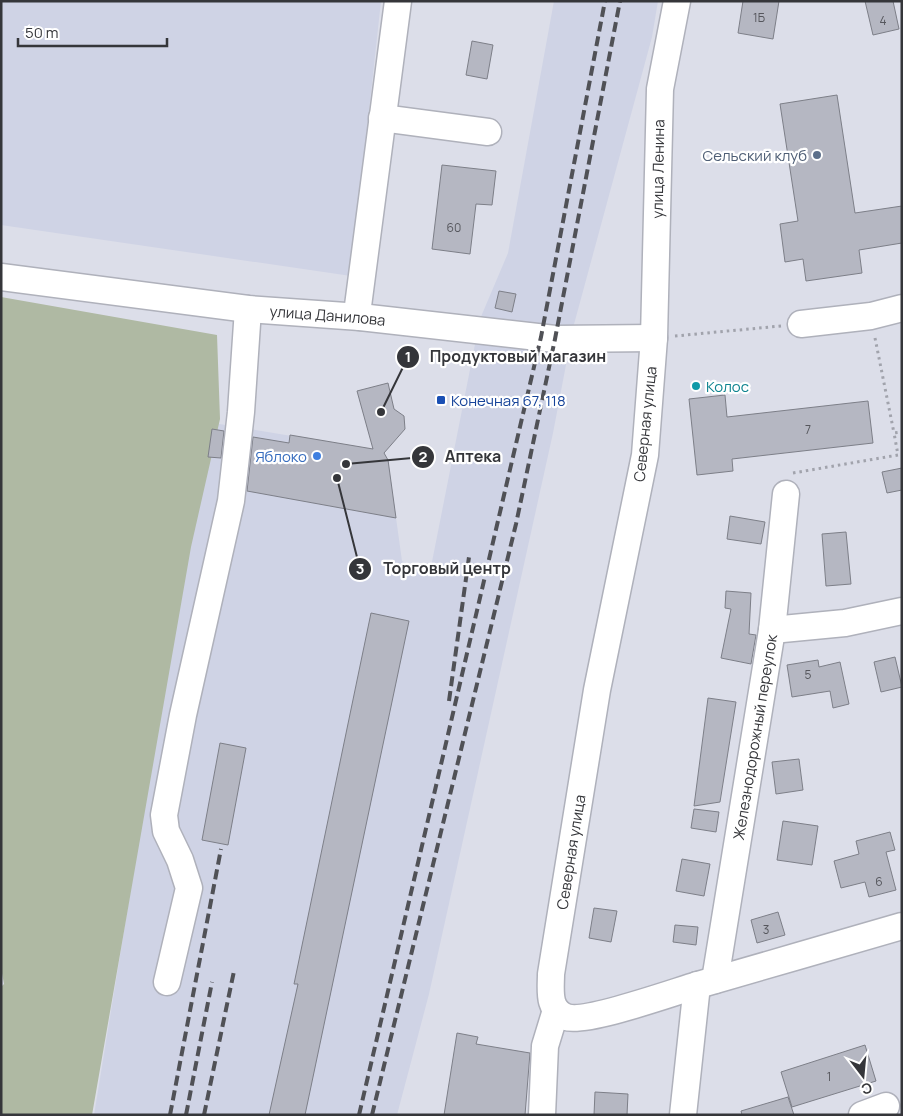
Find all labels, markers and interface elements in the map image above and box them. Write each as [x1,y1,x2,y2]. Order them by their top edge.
house number: 1Б [753,9,765,26]
house number: 4 [879,12,887,29]
scale bar [18,15,166,47]
text: 50 m [25,22,59,43]
street label: улица Ленина [647,119,669,219]
place label: Сельский клуб [702,145,807,166]
marker: Сельский клуб [811,149,823,161]
house number: 60 [447,219,461,236]
street label: улица Данилова [269,300,387,330]
callout: Продуктовый магазин [395,341,617,372]
text: Продуктовый магазин [430,345,606,367]
text: 1 [405,346,411,367]
street label: Северная улица [628,365,662,483]
place label: Колос [706,376,749,397]
marker: Колос [690,380,702,392]
place label: Конечная 67, 118 [451,390,566,411]
marker: Конечная 67, 118 [435,394,447,406]
house number: 7 [805,421,811,438]
callout: Аптека [410,441,512,472]
text: Аптека [445,445,501,467]
place label: Яблоко [255,446,307,467]
text: 2 [419,446,428,467]
marker: Яблоко [311,450,323,462]
callout: Торговый центр [348,553,521,584]
text: Торговый центр [383,557,511,579]
text: 3 [356,558,364,579]
street label: Железнодорожный переулок [727,632,782,842]
house number: 5 [805,666,812,683]
street label: Северная улица [552,793,590,911]
house number: 6 [875,873,883,890]
house number: 3 [763,921,769,938]
north arrow [838,1051,888,1101]
house number: 1 [827,1068,831,1085]
text: С [859,1078,874,1100]

